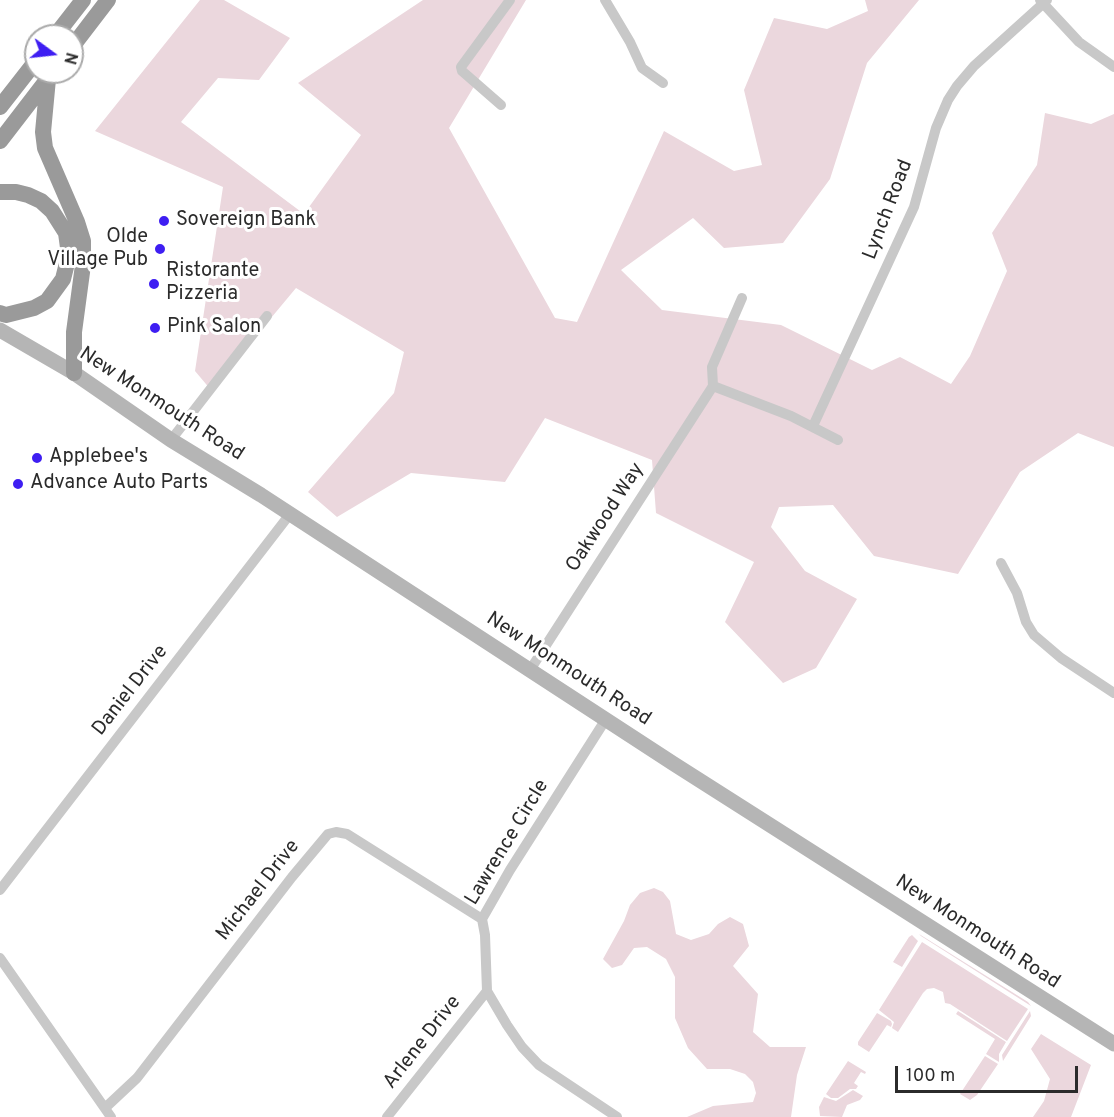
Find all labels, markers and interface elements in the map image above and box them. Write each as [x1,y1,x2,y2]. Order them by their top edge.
north arrow [24,24,84,84]
text: N [58,50,81,66]
street label: Lynch Road [859,157,919,263]
place label: Sovereign Bank [176,209,316,233]
marker: Sovereign Bank [157,214,171,228]
place label: Olde Village Pub [47,226,148,273]
marker: Olde Village Pub [153,242,167,256]
place label: Ristorante Pizzeria [166,260,259,307]
marker: Ristorante Pizzeria [147,277,161,291]
place label: Pink Salon [167,316,261,340]
marker: Pink Salon [148,321,162,335]
street label: New Monmouth Road [74,343,248,467]
place label: Applebee's [49,446,148,470]
marker: Applebee's [30,451,44,465]
street label: Oakwood Way [562,459,650,577]
place label: Advance Auto Parts [30,472,208,496]
marker: Advance Auto Parts [11,477,25,491]
street label: New Monmouth Road [481,608,655,732]
street label: Daniel Drive [88,641,174,741]
street label: Lawrence Circle [461,776,555,910]
street label: Michael Drive [212,836,306,946]
street label: New Monmouth Road [890,871,1064,995]
street label: Arlene Drive [379,992,467,1094]
scale bar [898,1054,1081,1092]
text: 100 m [906,1065,955,1088]

